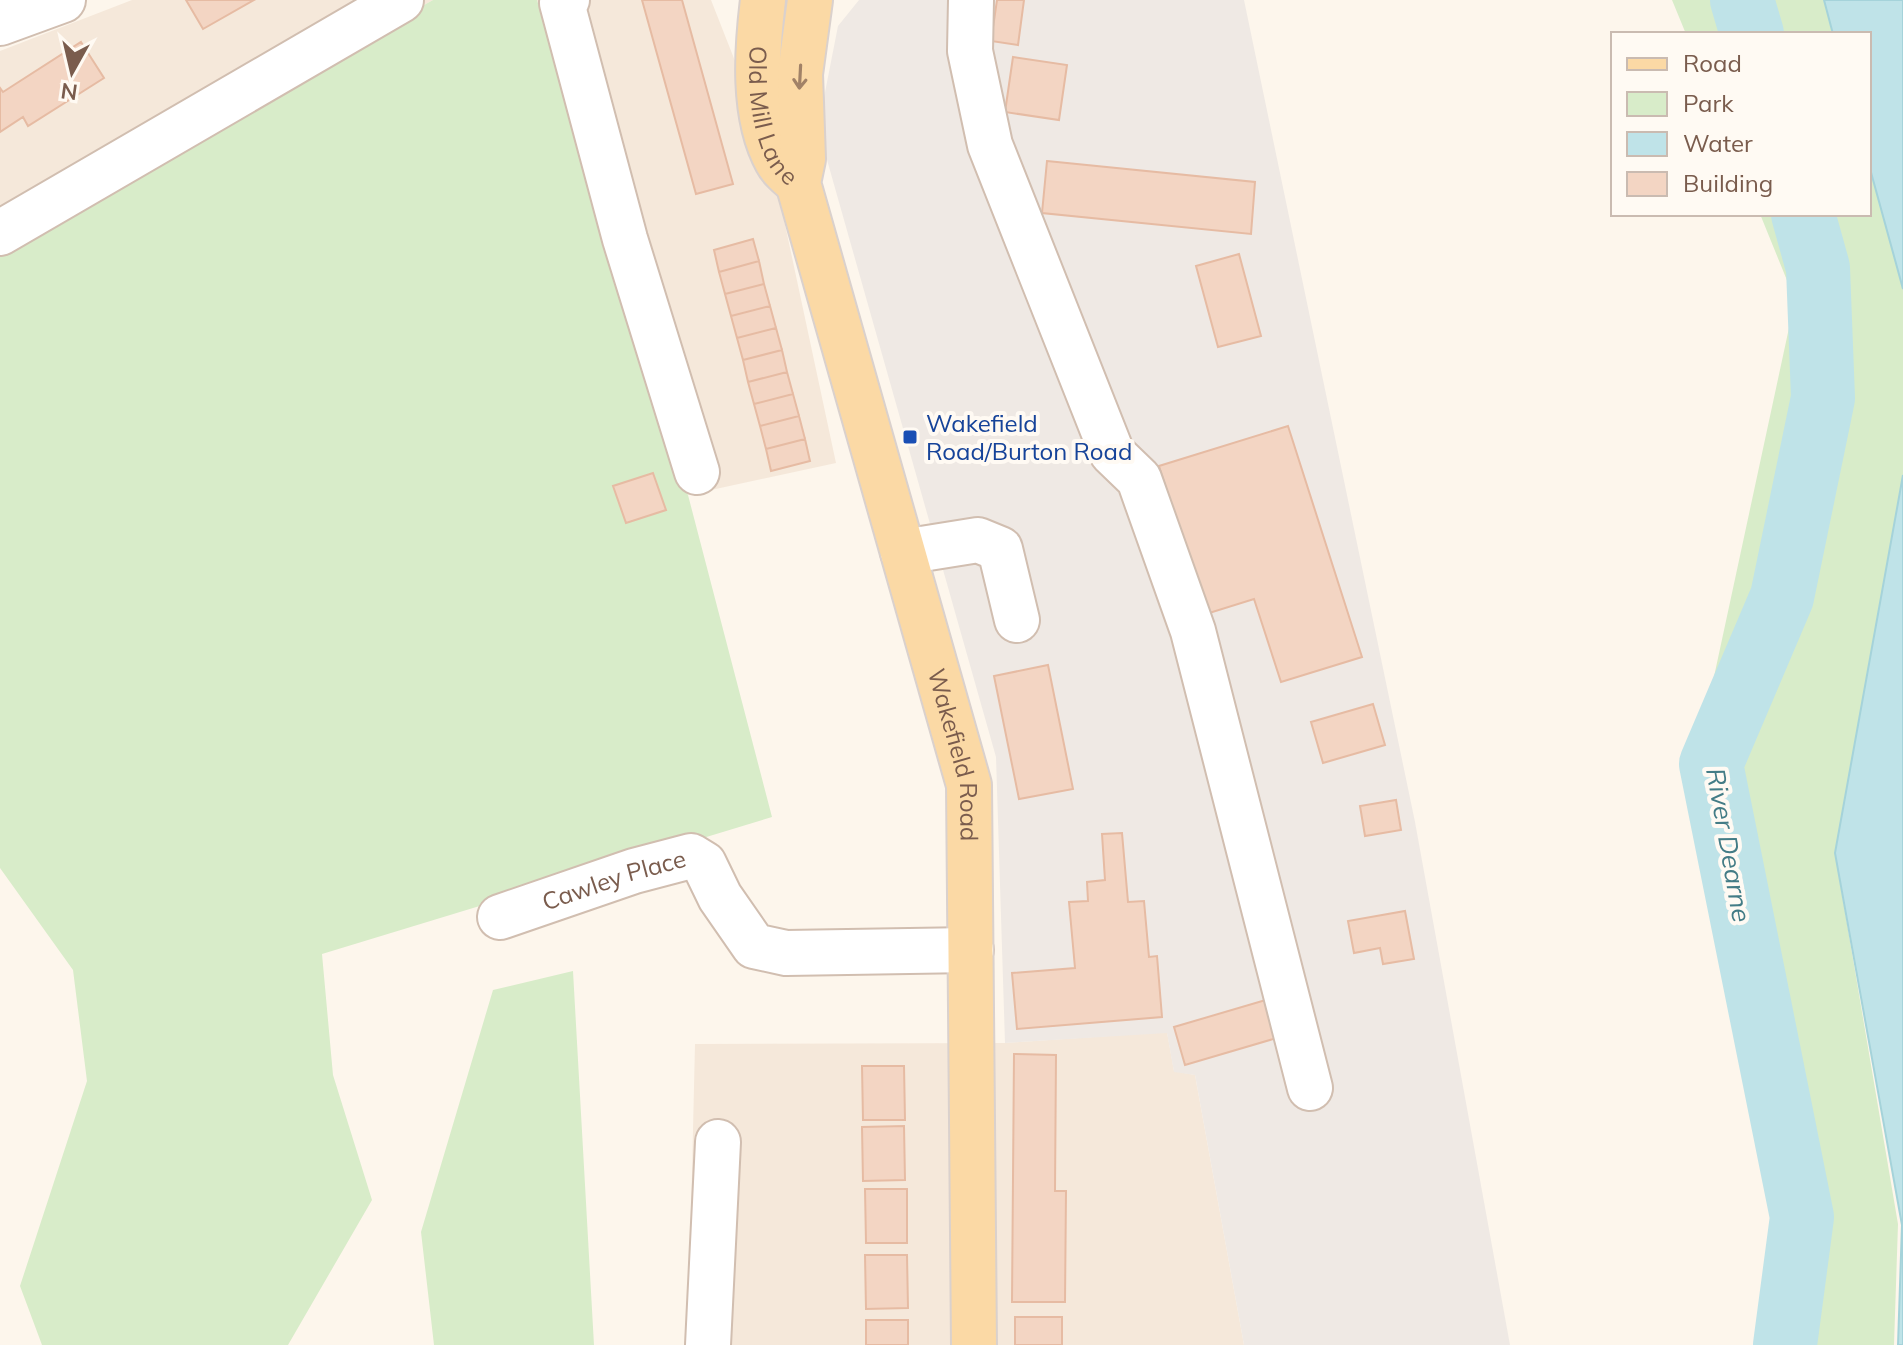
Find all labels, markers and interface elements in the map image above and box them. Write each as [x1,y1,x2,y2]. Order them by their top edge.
north arrow [32,32,112,112]
legend [1611,32,1871,216]
street label: Old Mill Lane [743,45,804,191]
text: Road [1683,48,1742,78]
one-way arrow [792,63,807,90]
text: N [59,77,79,107]
text: Park [1683,88,1734,118]
text: Water [1683,128,1753,158]
text: Building [1683,168,1773,198]
place label: Wakefield Road/Burton Road [926,408,1132,466]
marker: Wakefield Road/Burton Road [901,428,919,446]
street label: Wakefield Road [922,665,985,842]
water label: River Dearne [1699,765,1759,925]
street label: Cawley Place [538,843,689,916]

